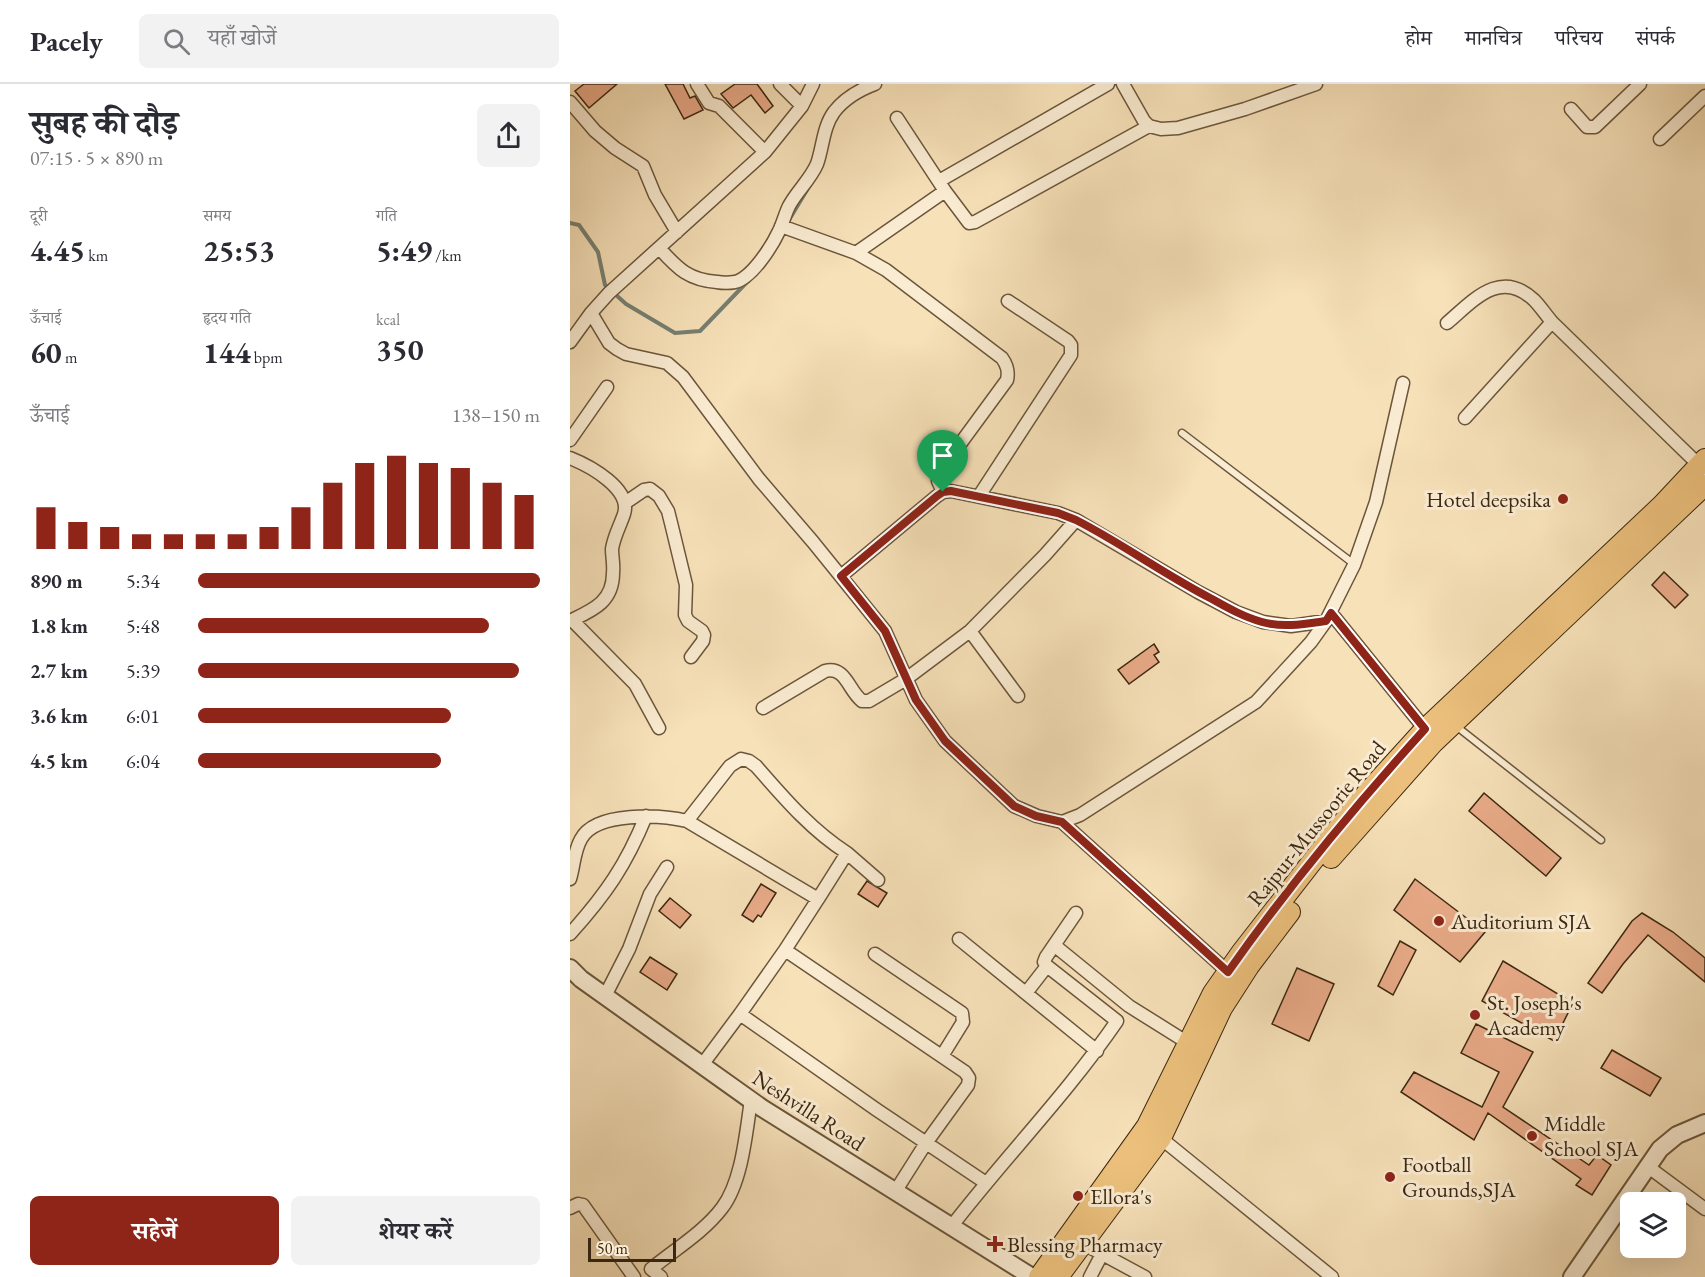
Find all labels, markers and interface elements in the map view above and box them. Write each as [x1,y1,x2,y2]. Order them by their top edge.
search box [139,14,559,68]
text: Pacely [30,23,103,59]
text: यहाँ खोजें [208,23,277,52]
text: होम [1405,24,1432,51]
text: मानचित्र [1465,24,1522,51]
text: परिचय [1555,24,1603,51]
text: संपर्क [1636,24,1675,51]
icon: search [160,25,193,58]
text: सुबह की दौड़ [30,101,178,144]
button: share [477,104,540,167]
text: 07:15 · 5 × 890 m [30,145,163,171]
text: दूरी [30,205,47,226]
text: समय [203,205,231,226]
text: गति [376,205,397,226]
text: 4.45 [30,231,85,270]
text: 25:53 [203,231,275,270]
text: 5:49 [376,231,432,270]
text: km [85,245,108,266]
text: /km [432,245,462,266]
text: ऊँचाई [30,307,62,328]
text: हृदय गति [203,307,251,328]
text: kcal [376,309,400,330]
text: 350 [376,330,424,369]
text: 60 [30,333,62,372]
text: 144 [203,333,251,372]
text: m [62,347,77,368]
text: bpm [251,347,283,368]
text: ऊँचाई [30,402,69,428]
text: 138–150 m [452,402,540,428]
pin [917,430,968,492]
icon: arrive [926,439,959,472]
place label: Hotel deepsika [1426,485,1551,514]
marker: Hotel deepsika [1556,492,1570,506]
text: 890 m [30,568,83,594]
text: 5:34 [126,568,160,594]
text: 1.8 km [30,613,88,639]
text: 5:48 [126,613,160,639]
text: 2.7 km [30,658,88,684]
text: 5:39 [126,658,160,684]
text: 3.6 km [30,703,88,729]
text: 6:01 [126,703,160,729]
street label: Rajpur-Mussoorie Road [1241,734,1393,912]
text: 4.5 km [30,748,88,774]
text: 6:04 [126,748,160,774]
place label: Auditorium SJA [1450,907,1592,936]
marker: Auditorium SJA [1432,914,1446,928]
place label: St. Joseph's Academy [1486,988,1582,1042]
marker: St. Joseph's Academy [1468,1008,1482,1022]
street label: Neshvilla Road [747,1063,871,1158]
place label: Middle School SJA [1544,1109,1639,1163]
marker: Middle School SJA [1525,1129,1539,1143]
place label: Football Grounds,SJA [1402,1150,1516,1204]
marker: Football Grounds,SJA [1383,1170,1397,1184]
place label: Ellora's [1090,1182,1152,1211]
marker: Ellora's [1071,1189,1085,1203]
map controls [1620,1192,1686,1258]
button: layers [1620,1192,1686,1258]
button: सहेजें [30,1196,279,1265]
button: शेयर करें [291,1196,540,1265]
place label: Blessing Pharmacy [1007,1230,1163,1259]
scale bar [588,1235,676,1262]
marker: Blessing Pharmacy [988,1237,1002,1251]
text: 50 m [597,1238,628,1259]

